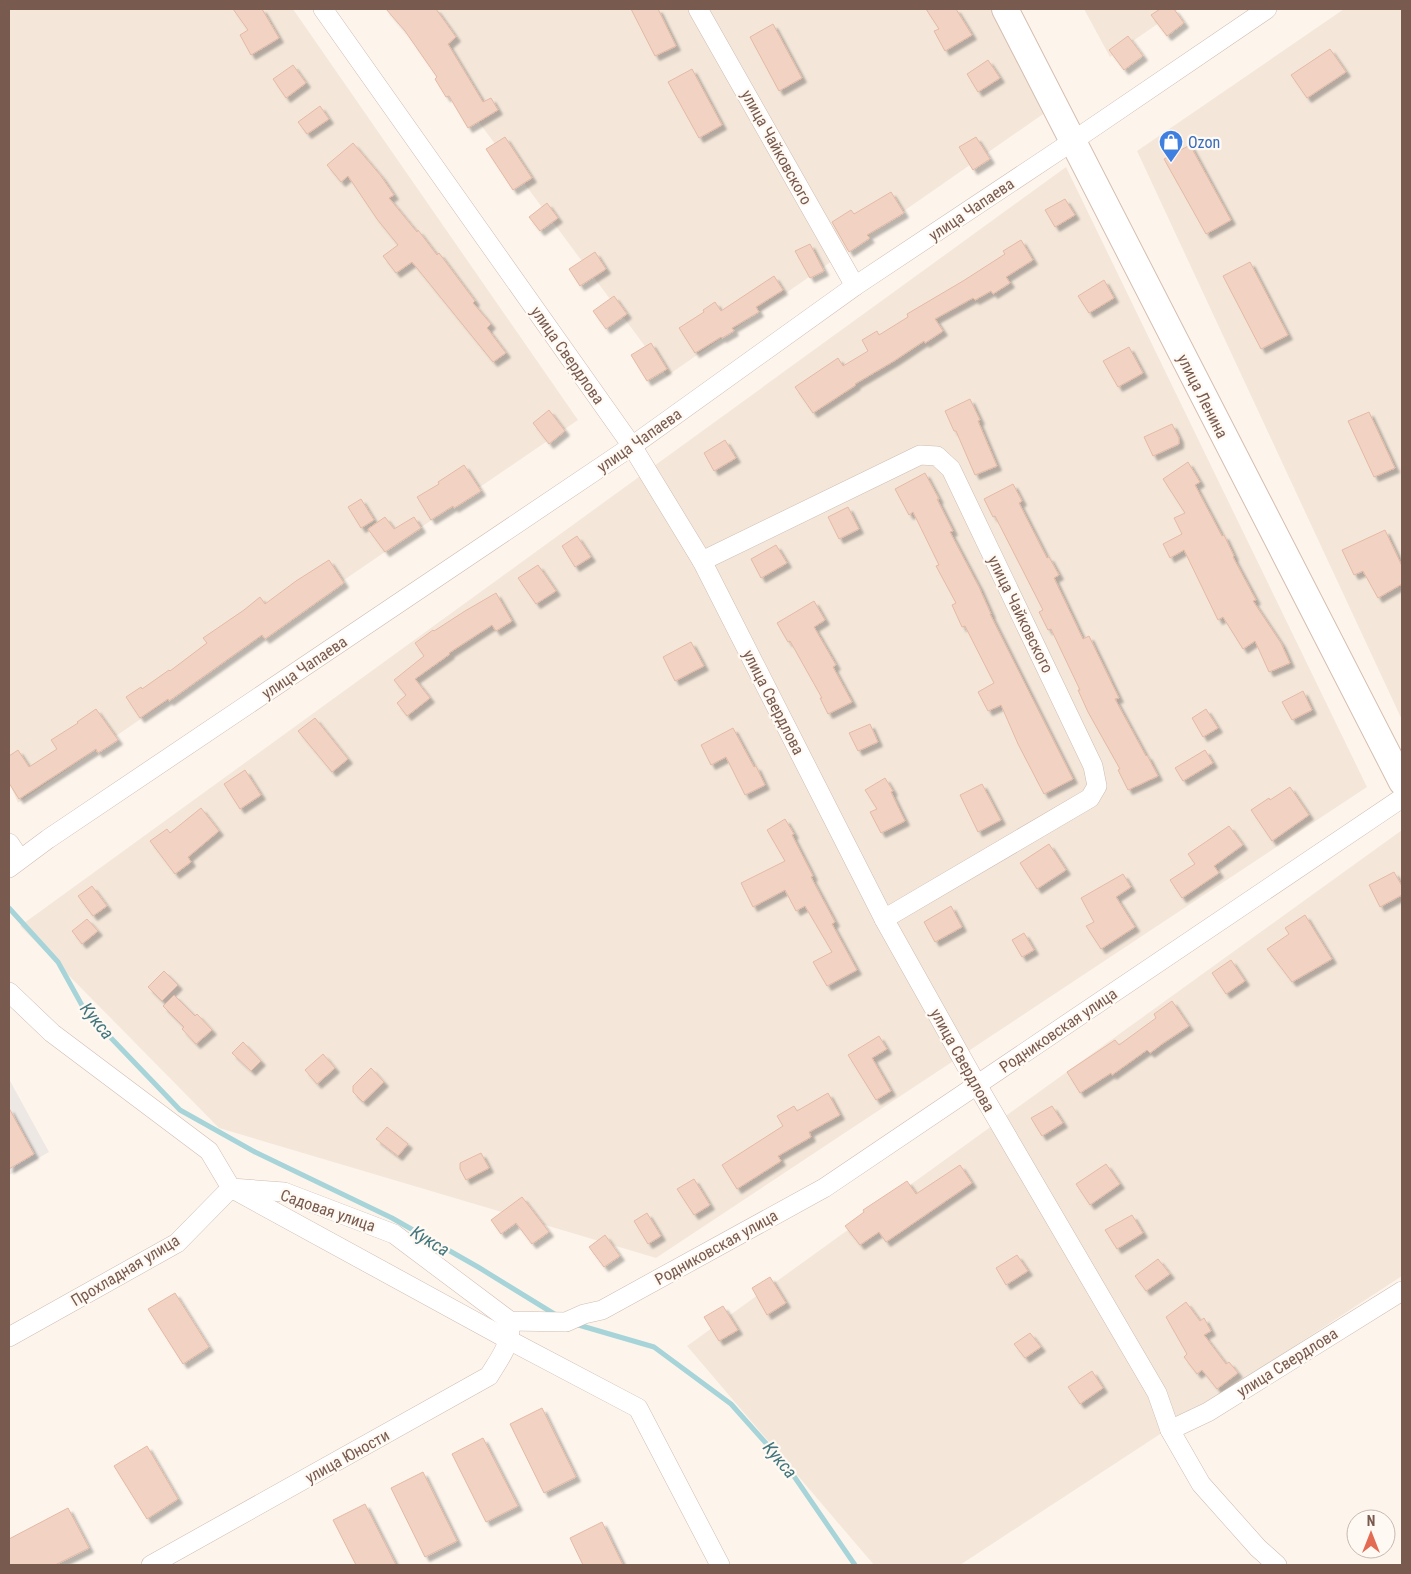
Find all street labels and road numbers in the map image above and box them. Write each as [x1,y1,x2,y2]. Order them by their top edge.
street label: улица Чайковского [737,87,816,208]
street label: улица Чапаева [925,174,1017,245]
street label: улица Свердлова [527,303,608,408]
street label: улица Ленина [1173,351,1232,441]
street label: улица Чапаева [593,404,685,476]
street label: улица Чайковского [984,552,1057,676]
street label: улица Чапаева [258,632,350,703]
street label: улица Свердлова [739,647,808,758]
street label: Родниковская улица [996,984,1121,1077]
street label: улица Свердлова [926,1005,999,1115]
street label: Садовая улица [278,1185,378,1236]
street label: Родниковская улица [651,1206,781,1289]
street label: Прохладная улица [68,1231,183,1310]
street label: улица Свердлова [1233,1324,1341,1401]
street label: улица Юности [302,1426,393,1487]

